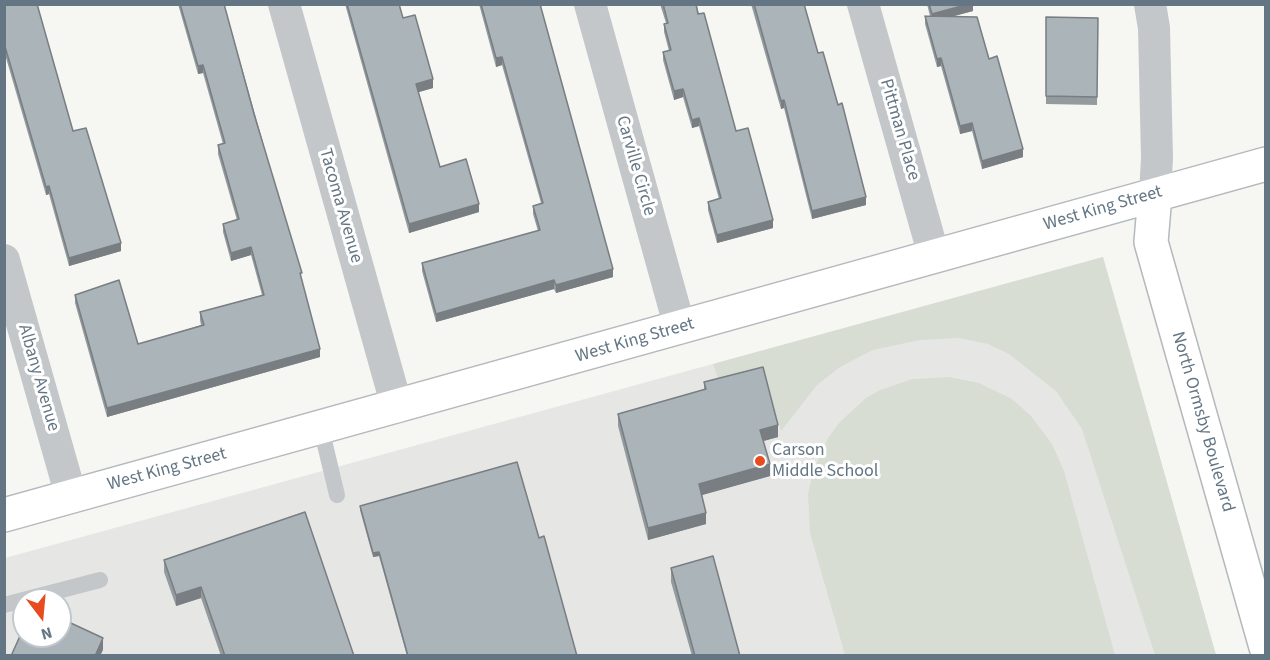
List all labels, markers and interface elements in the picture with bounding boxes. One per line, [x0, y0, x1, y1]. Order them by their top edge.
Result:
street label: Pittman Place [874, 77, 924, 183]
street label: Carville Circle [610, 113, 660, 219]
street label: Tacoma Avenue [313, 146, 367, 266]
street label: West King Street [1041, 182, 1165, 236]
street label: West King Street [573, 314, 697, 368]
street label: Albany Avenue [12, 322, 64, 434]
street label: North Ormsby Boulevard [1166, 329, 1238, 515]
place label: Carson Middle School [772, 440, 878, 482]
street label: West King Street [105, 444, 229, 496]
marker: Carson Middle School [753, 454, 767, 468]
north arrow [12, 588, 72, 648]
text: N [38, 621, 55, 645]

